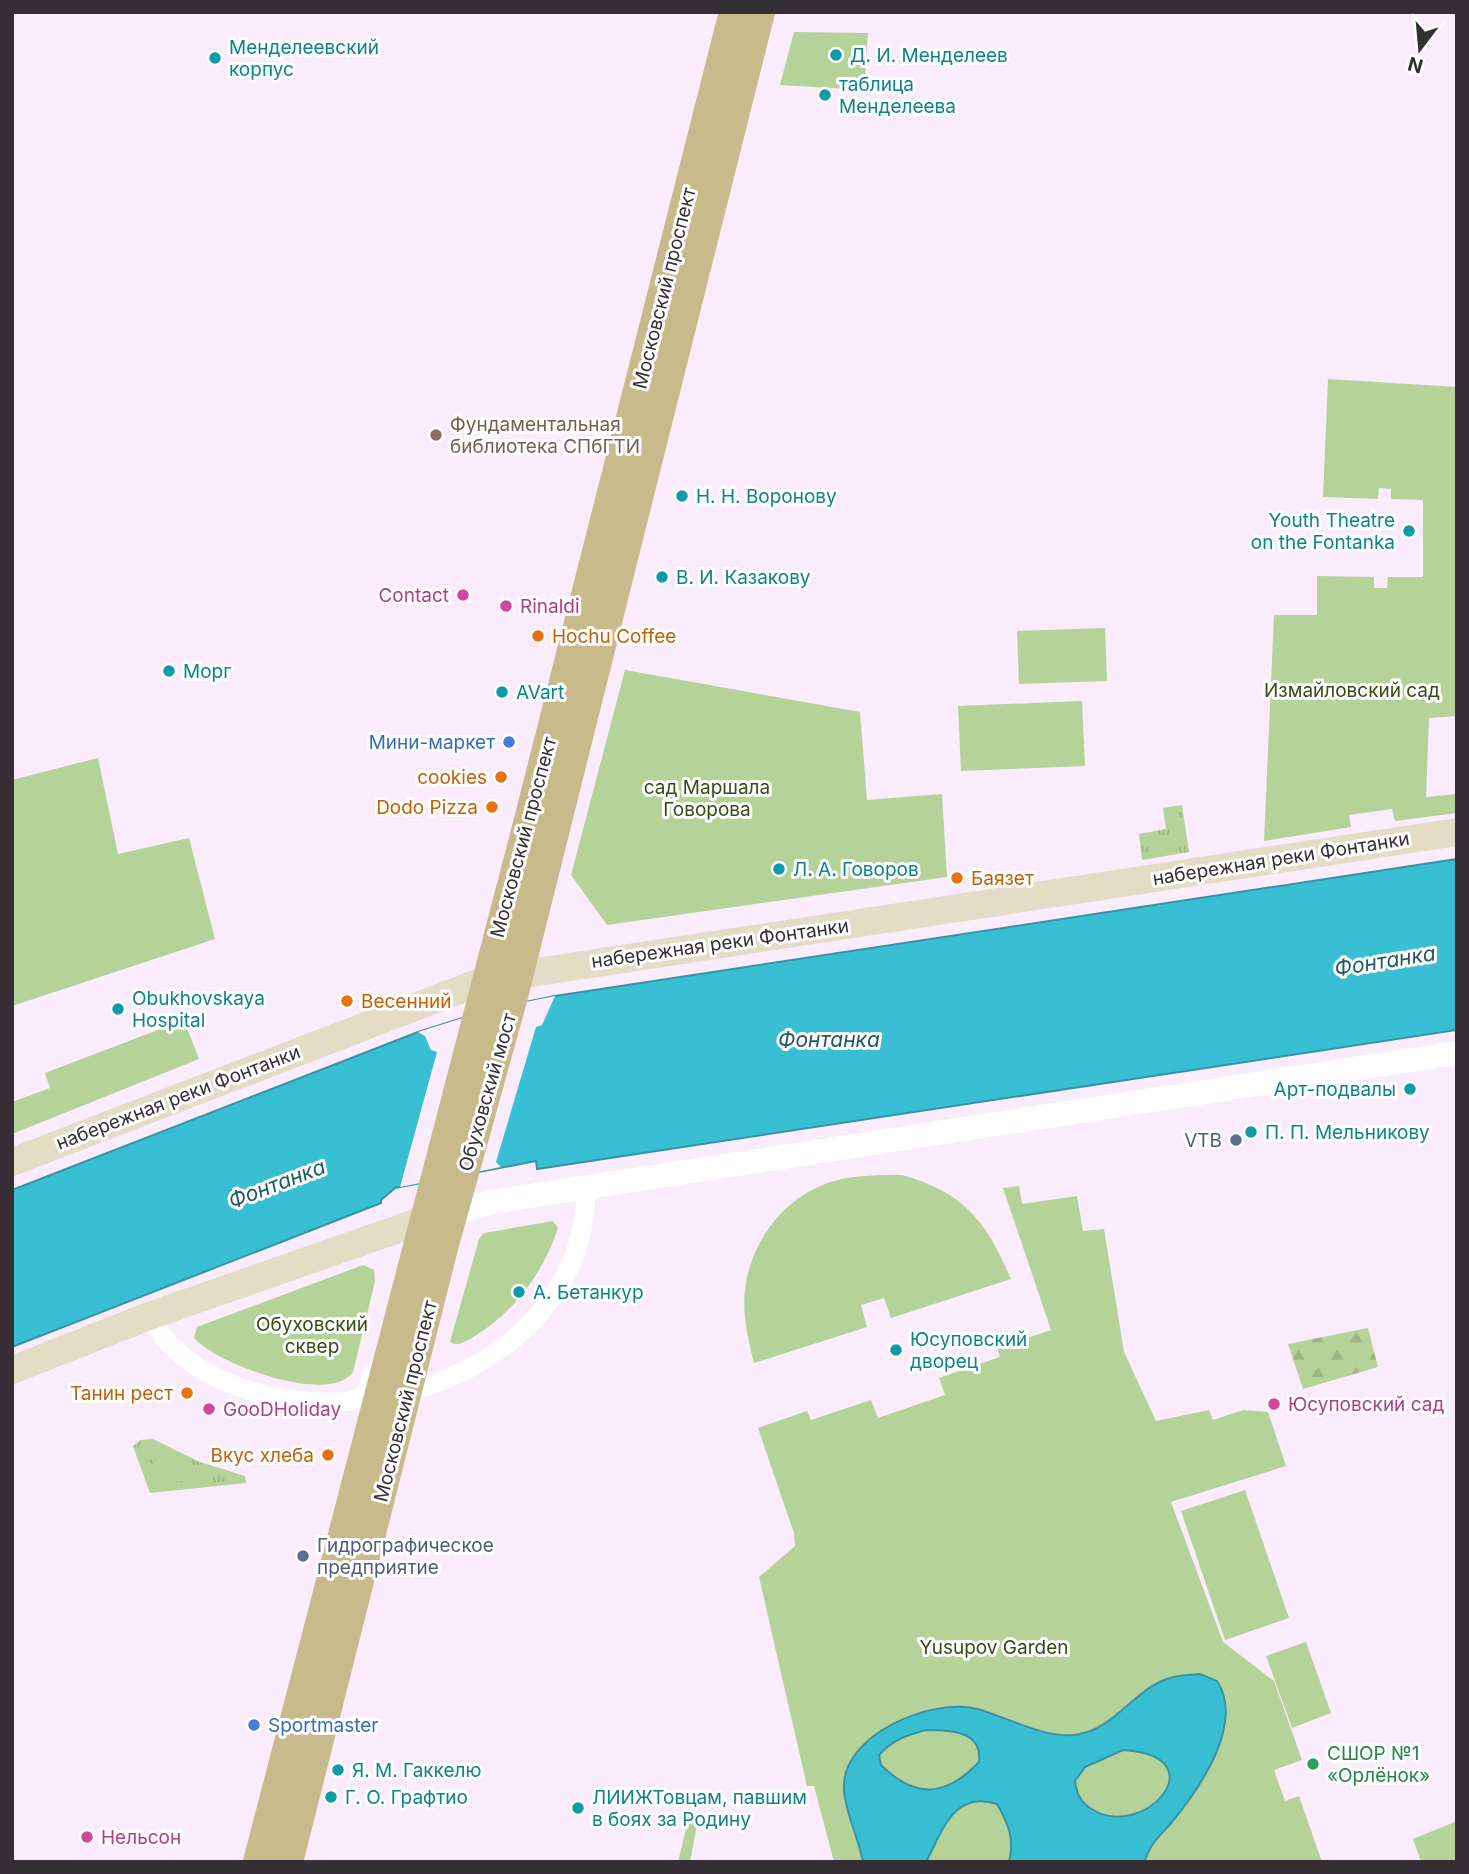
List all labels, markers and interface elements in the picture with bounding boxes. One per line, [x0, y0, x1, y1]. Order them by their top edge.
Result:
north arrow [1385, 14, 1455, 84]
place label: Менделеевский корпус [229, 36, 379, 81]
place label: Д. И. Менделеев [850, 44, 1008, 67]
marker: Д. И. Менделеев [828, 47, 844, 63]
marker: Менделеевский корпус [207, 50, 223, 66]
text: N [1405, 52, 1426, 78]
place label: таблица Менделеева [839, 73, 956, 118]
marker: таблица Менделеева [817, 87, 833, 103]
street label: Московский проспект [628, 185, 701, 391]
place label: Фундаментальная библиотека СПбГТИ [450, 413, 640, 458]
marker: Фундаментальная библиотека СПбГТИ [428, 427, 444, 443]
place label: Н. Н. Воронову [696, 485, 837, 508]
marker: Н. Н. Воронову [674, 488, 690, 504]
place label: Youth Theatre on the Fontanka [1251, 509, 1395, 554]
marker: Youth Theatre on the Fontanka [1401, 523, 1417, 539]
place label: В. И. Казакову [676, 566, 811, 589]
marker: В. И. Казакову [654, 569, 670, 585]
place label: Contact [378, 584, 449, 607]
marker: Contact [455, 587, 471, 603]
place label: Rinaldi [520, 595, 580, 618]
marker: Rinaldi [498, 598, 514, 614]
place label: Hochu Coffee [552, 625, 676, 648]
marker: Hochu Coffee [530, 628, 546, 644]
place label: Морг [183, 660, 231, 683]
marker: Морг [161, 663, 177, 679]
park label: Измайловский сад [1264, 679, 1440, 702]
place label: AVart [516, 681, 564, 704]
marker: AVart [494, 684, 510, 700]
place label: Мини-маркет [369, 731, 495, 754]
street label: Московский проспект [486, 734, 561, 940]
marker: Мини-маркет [501, 734, 517, 750]
place label: cookies [417, 766, 487, 789]
marker: cookies [493, 769, 509, 785]
park label: сад Маршала Говорова [644, 776, 770, 821]
place label: Dodo Pizza [376, 796, 478, 819]
marker: Dodo Pizza [484, 799, 500, 815]
street label: набережная реки Фонтанки [1151, 827, 1411, 890]
place label: Л. А. Говоров [793, 858, 919, 881]
marker: Л. А. Говоров [771, 861, 787, 877]
place label: Баязет [971, 867, 1034, 890]
marker: Баязет [949, 870, 965, 886]
street label: набережная реки Фонтанки [590, 914, 850, 973]
water label: Фонтанка [1333, 940, 1437, 981]
place label: Obukhovskaya Hospital [132, 987, 265, 1032]
place label: Весенний [361, 990, 451, 1013]
marker: Весенний [339, 993, 355, 1009]
marker: Obukhovskaya Hospital [110, 1001, 126, 1017]
street label: Обуховский мост [454, 1010, 521, 1174]
water label: Фонтанка [778, 1027, 880, 1052]
street label: набережная реки Фонтанки [53, 1040, 304, 1155]
place label: Арт-подвалы [1274, 1078, 1396, 1101]
marker: Арт-подвалы [1402, 1081, 1418, 1097]
place label: П. П. Мельникову [1265, 1121, 1430, 1144]
marker: П. П. Мельникову [1243, 1124, 1259, 1140]
place label: VTB [1184, 1129, 1222, 1152]
marker: VTB [1228, 1132, 1244, 1148]
water label: Фонтанка [225, 1154, 329, 1213]
place label: А. Бетанкур [533, 1281, 644, 1304]
marker: А. Бетанкур [511, 1284, 527, 1300]
street label: Московский проспект [369, 1298, 442, 1504]
park label: Обуховский сквер [256, 1313, 368, 1358]
place label: Юсуповский дворец [910, 1328, 1027, 1373]
marker: Юсуповский дворец [888, 1342, 904, 1358]
place label: Танин рест [70, 1382, 173, 1405]
marker: Танин рест [179, 1385, 195, 1401]
place label: Юсуповский сад [1288, 1393, 1444, 1416]
marker: Юсуповский сад [1266, 1396, 1282, 1412]
place label: GooDHoliday [223, 1398, 341, 1421]
marker: GooDHoliday [201, 1401, 217, 1417]
place label: Вкус хлеба [210, 1444, 314, 1467]
marker: Вкус хлеба [320, 1447, 336, 1463]
place label: Гидрографическое предприятие [317, 1534, 494, 1579]
marker: Гидрографическое предприятие [295, 1548, 311, 1564]
park label: Yusupov Garden [920, 1636, 1068, 1659]
place label: Sportmaster [268, 1714, 378, 1737]
marker: Sportmaster [246, 1717, 262, 1733]
place label: СШОР №1 «Орлёнок» [1327, 1742, 1430, 1787]
marker: СШОР №1 «Орлёнок» [1305, 1756, 1321, 1772]
place label: Я. М. Гаккелю [352, 1759, 481, 1782]
marker: Я. М. Гаккелю [330, 1762, 346, 1778]
place label: Г. О. Графтио [345, 1786, 468, 1809]
place label: ЛИИЖТовцам, павшим в боях за Родину [592, 1786, 807, 1831]
marker: Г. О. Графтио [323, 1789, 339, 1805]
marker: ЛИИЖТовцам, павшим в боях за Родину [570, 1800, 586, 1816]
place label: Нельсон [101, 1826, 181, 1849]
marker: Нельсон [79, 1829, 95, 1845]

